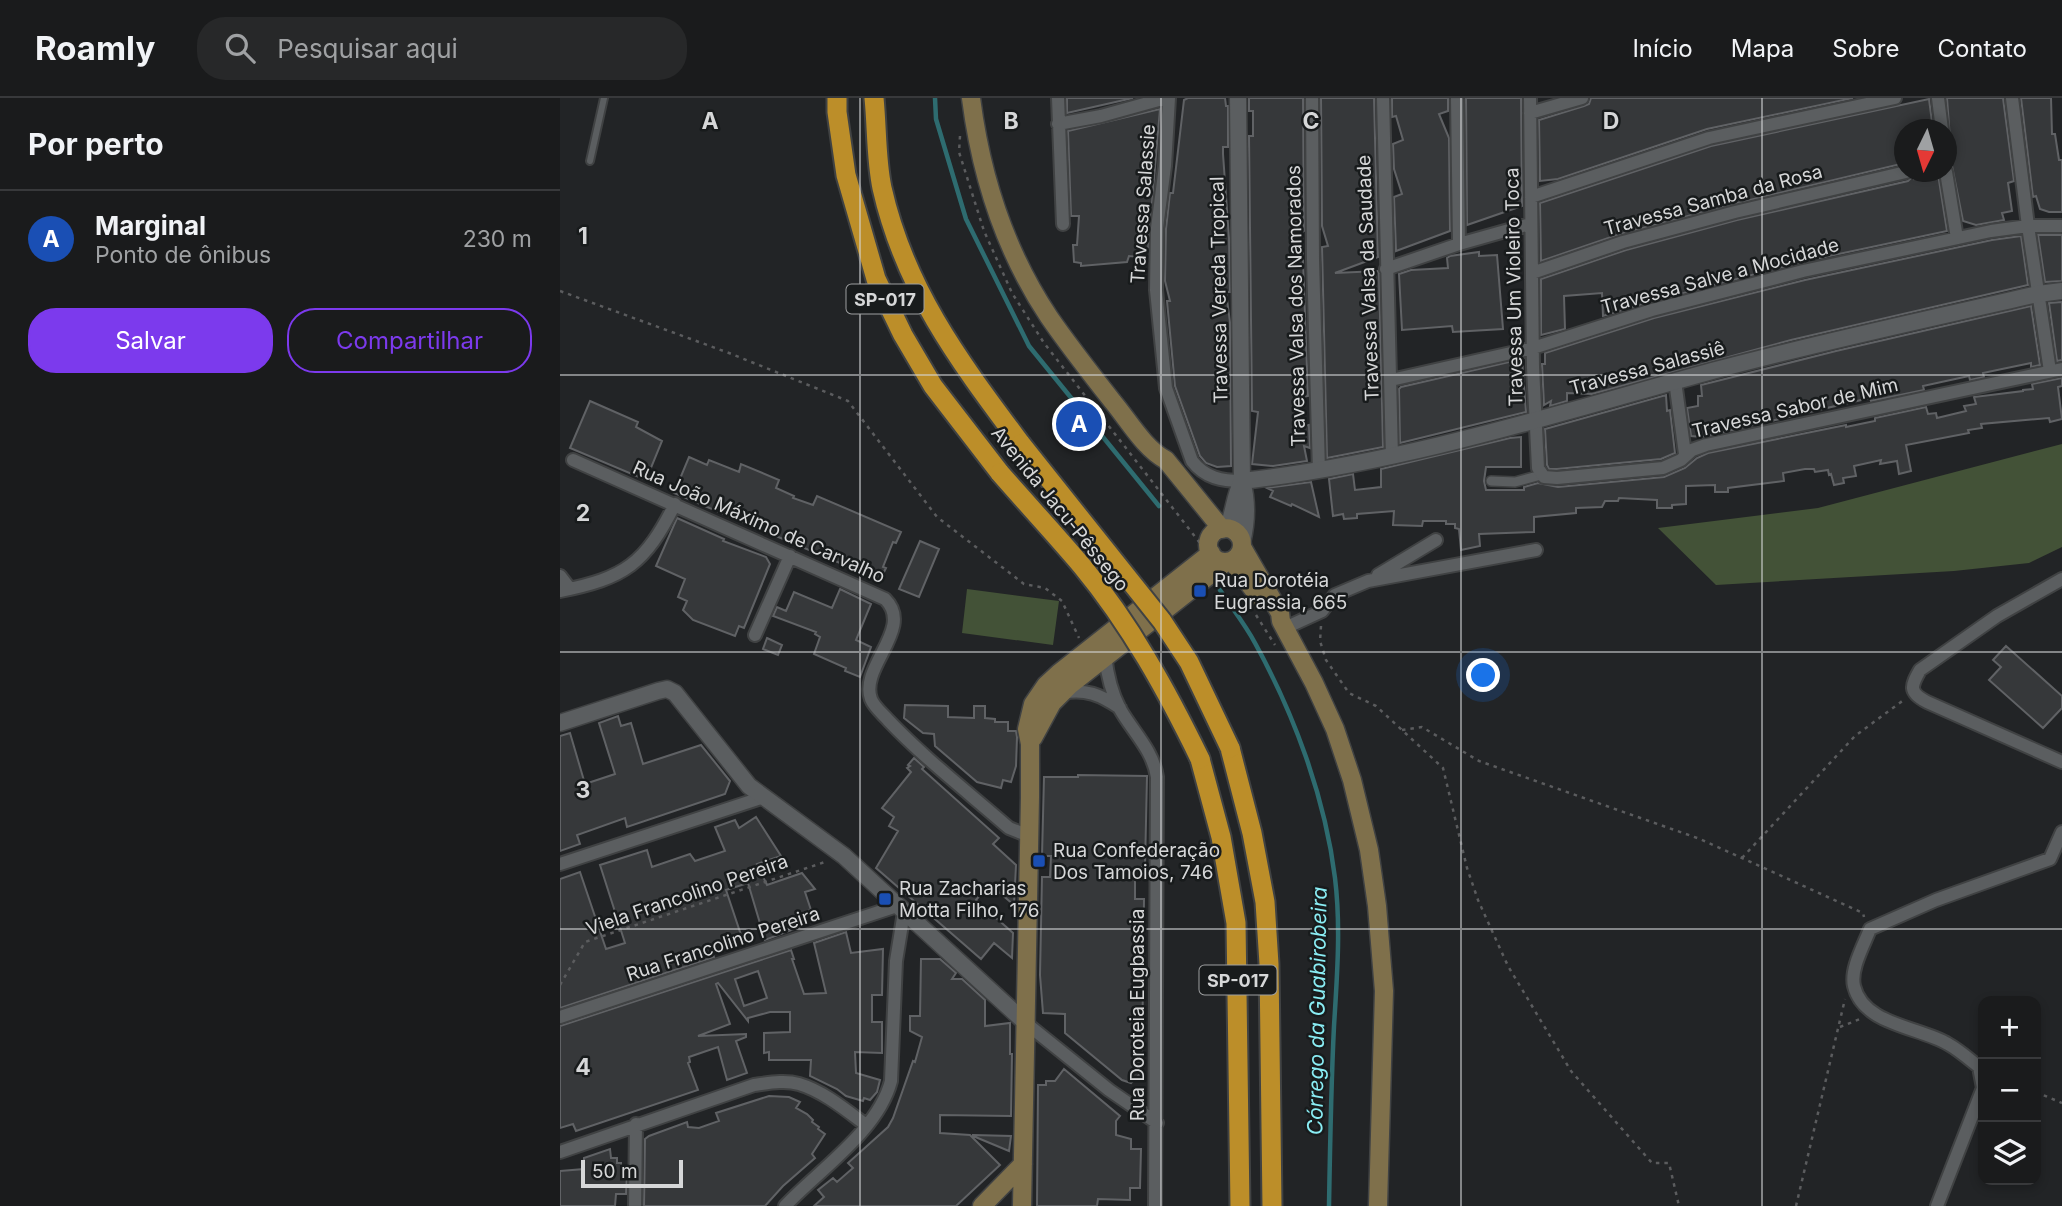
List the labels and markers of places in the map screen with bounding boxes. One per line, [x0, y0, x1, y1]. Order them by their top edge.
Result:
pin: A [1056, 398, 1102, 450]
place label: Rua Dorotéia Eugrassia, 665 [1214, 569, 1347, 614]
marker: Rua Dorotéia Eugrassia, 665 [1192, 583, 1208, 599]
place label: Rua Confederação Dos Tamoios, 746 [1053, 839, 1220, 884]
marker: Rua Confederação Dos Tamoios, 746 [1031, 853, 1047, 869]
place label: Rua Zacharias Motta Filho, 176 [899, 877, 1039, 922]
marker: Rua Zacharias Motta Filho, 176 [877, 891, 893, 907]

